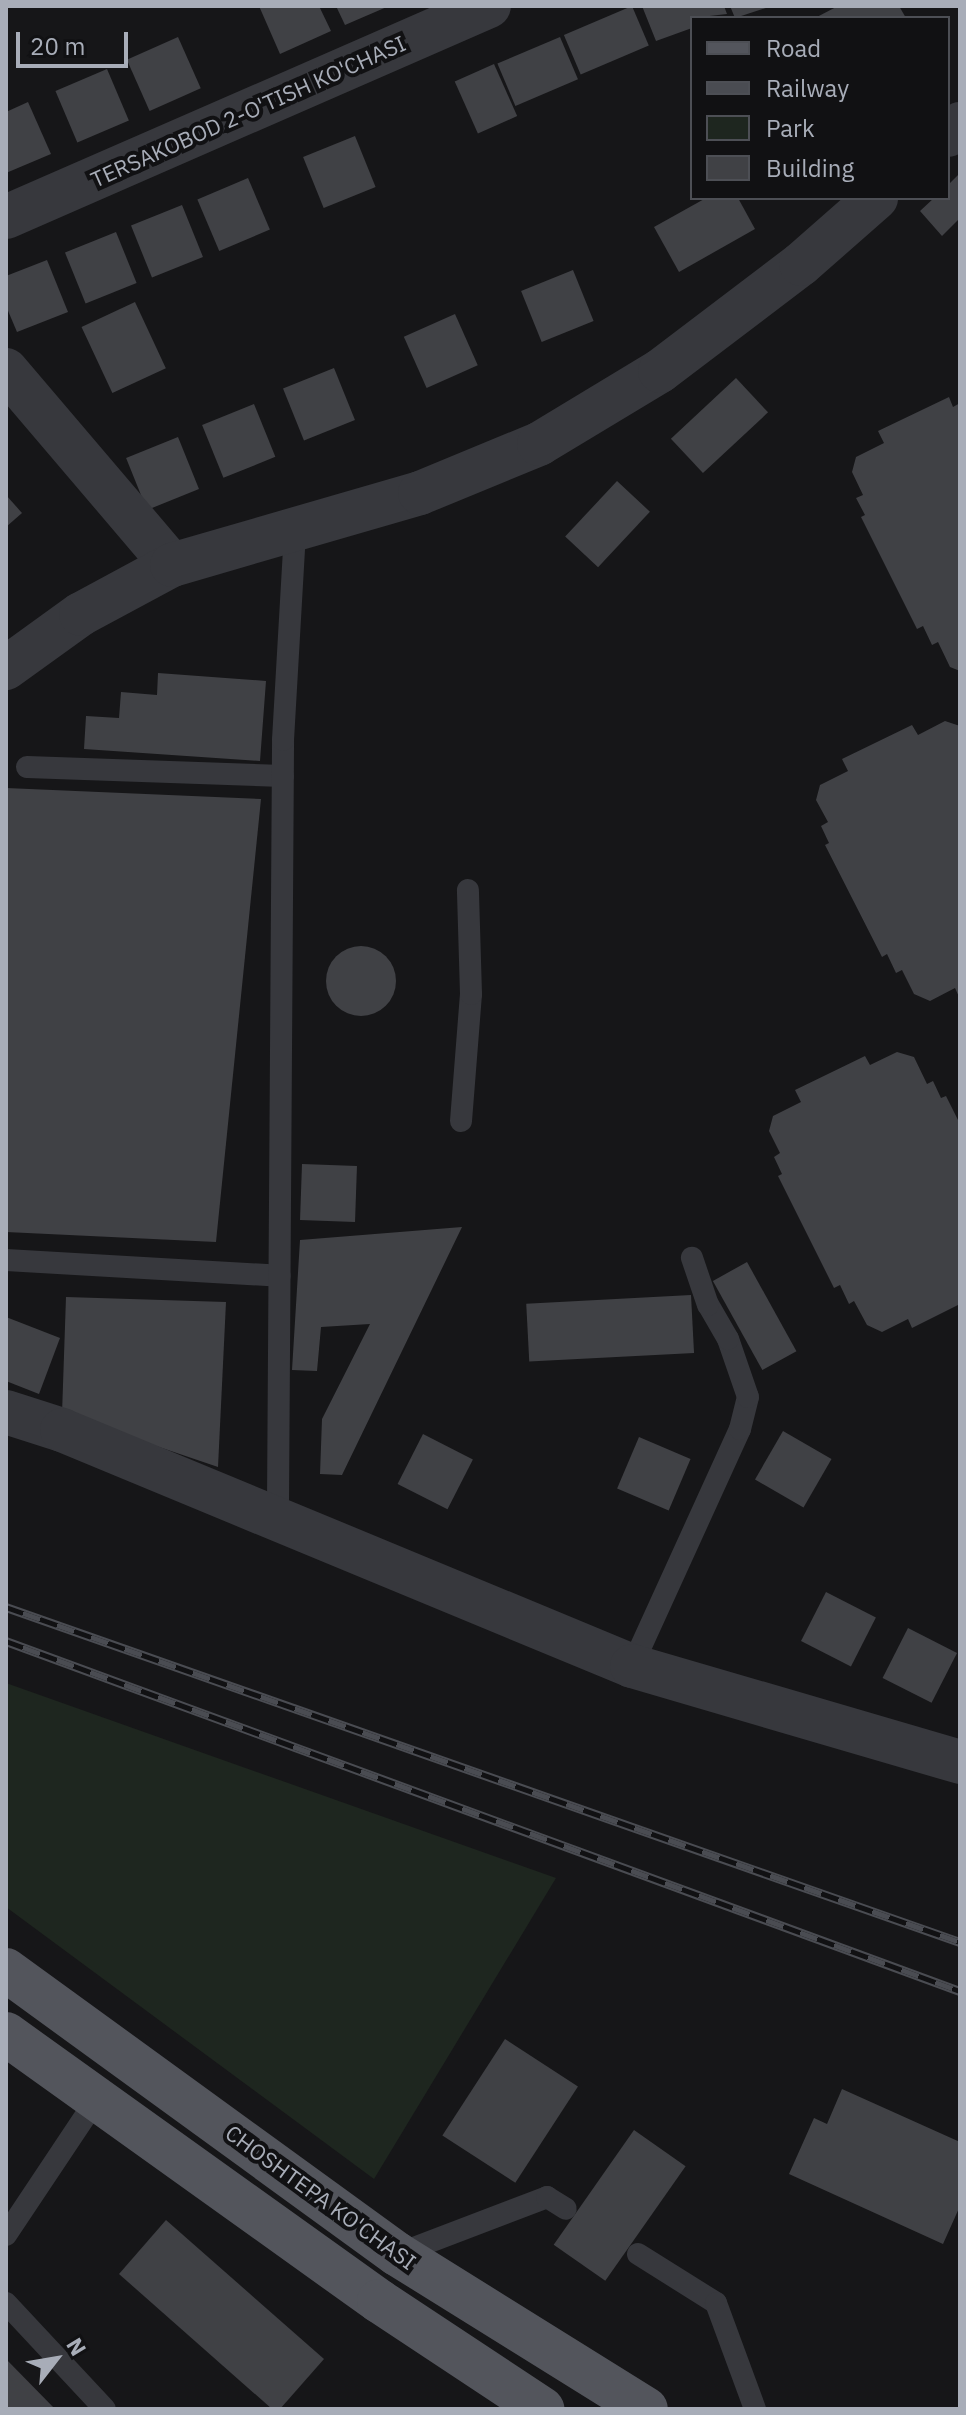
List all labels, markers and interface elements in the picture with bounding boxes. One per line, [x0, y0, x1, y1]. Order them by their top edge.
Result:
scale bar [20, 16, 132, 66]
legend [690, 16, 950, 200]
street label: TERSAKOBOD 2-O'TISH KO'CHASI [86, 29, 410, 193]
text: 20 m [30, 30, 85, 62]
text: Road [766, 32, 821, 64]
text: Railway [766, 72, 849, 104]
text: Park [766, 112, 815, 144]
text: Building [766, 152, 854, 184]
street label: CHOSHTEPA KO'CHASI [221, 2119, 421, 2275]
north arrow [16, 2319, 96, 2399]
text: N [60, 2332, 94, 2361]

